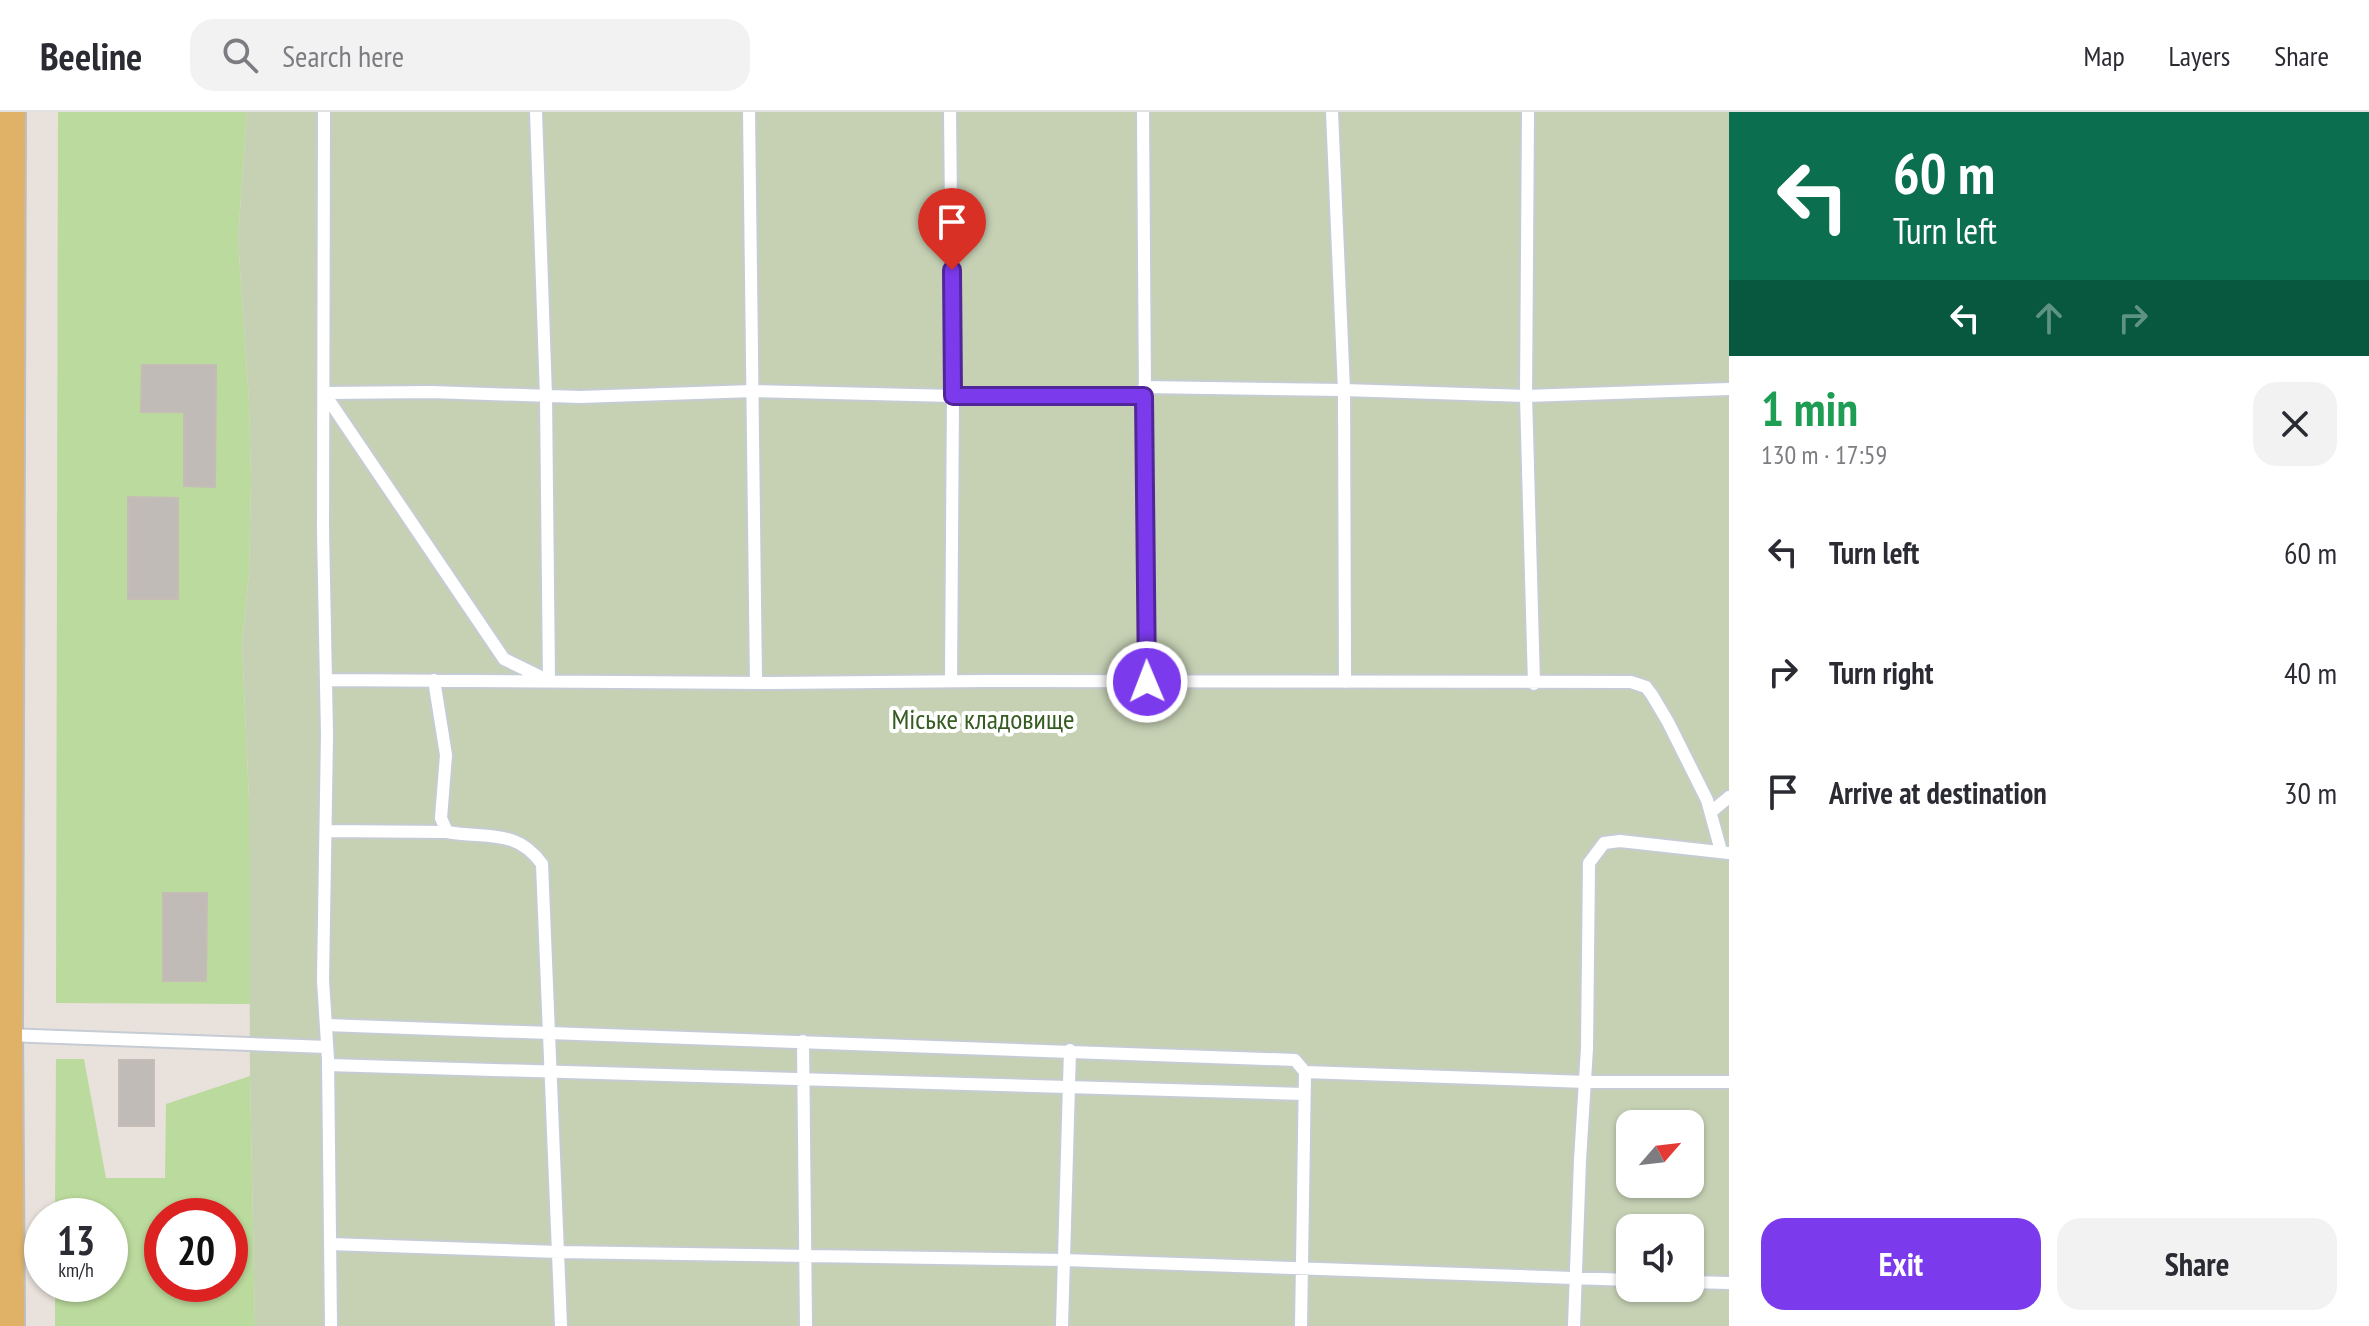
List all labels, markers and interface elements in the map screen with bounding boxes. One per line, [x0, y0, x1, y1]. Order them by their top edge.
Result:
search box [190, 19, 750, 91]
text: Beeline [40, 31, 142, 80]
icon: search [218, 33, 262, 77]
text: Search here [282, 36, 404, 75]
text: Map [2083, 37, 2125, 74]
text: Layers [2169, 37, 2230, 74]
text: Share [2274, 37, 2329, 74]
text: 60 m [1893, 137, 1995, 209]
icon: left [1761, 144, 1865, 248]
pin [918, 188, 986, 270]
icon: arrive [930, 200, 974, 244]
text: Turn left [1893, 207, 1997, 254]
icon: left [1943, 296, 1987, 340]
icon: ahead [2027, 296, 2071, 340]
icon: right [2111, 296, 2155, 340]
text: 1 min [1761, 377, 1858, 439]
button: close [2253, 382, 2337, 466]
text: 130 m · 17:59 [1761, 438, 1887, 471]
icon: left [1761, 530, 1805, 574]
text: Turn left [1829, 533, 1919, 572]
text: 60 m [2284, 533, 2337, 572]
position arrow [1105, 640, 1189, 724]
icon: right [1761, 650, 1805, 694]
text: Turn right [1829, 653, 1933, 692]
text: 40 m [2284, 653, 2337, 692]
park label: Міське кладовище [891, 700, 1075, 737]
icon: arrive [1761, 770, 1805, 814]
text: Arrive at destination [1829, 773, 2047, 812]
text: 30 m [2284, 773, 2337, 812]
north arrow [1616, 1110, 1704, 1198]
map controls [1616, 1110, 1704, 1302]
speed limit sign: 20 [144, 1198, 248, 1302]
text: 13 [57, 1214, 95, 1266]
button: sound [1616, 1214, 1704, 1302]
button: Exit [1761, 1218, 2041, 1310]
button: Share [2057, 1218, 2337, 1310]
text: km/h [58, 1257, 94, 1283]

